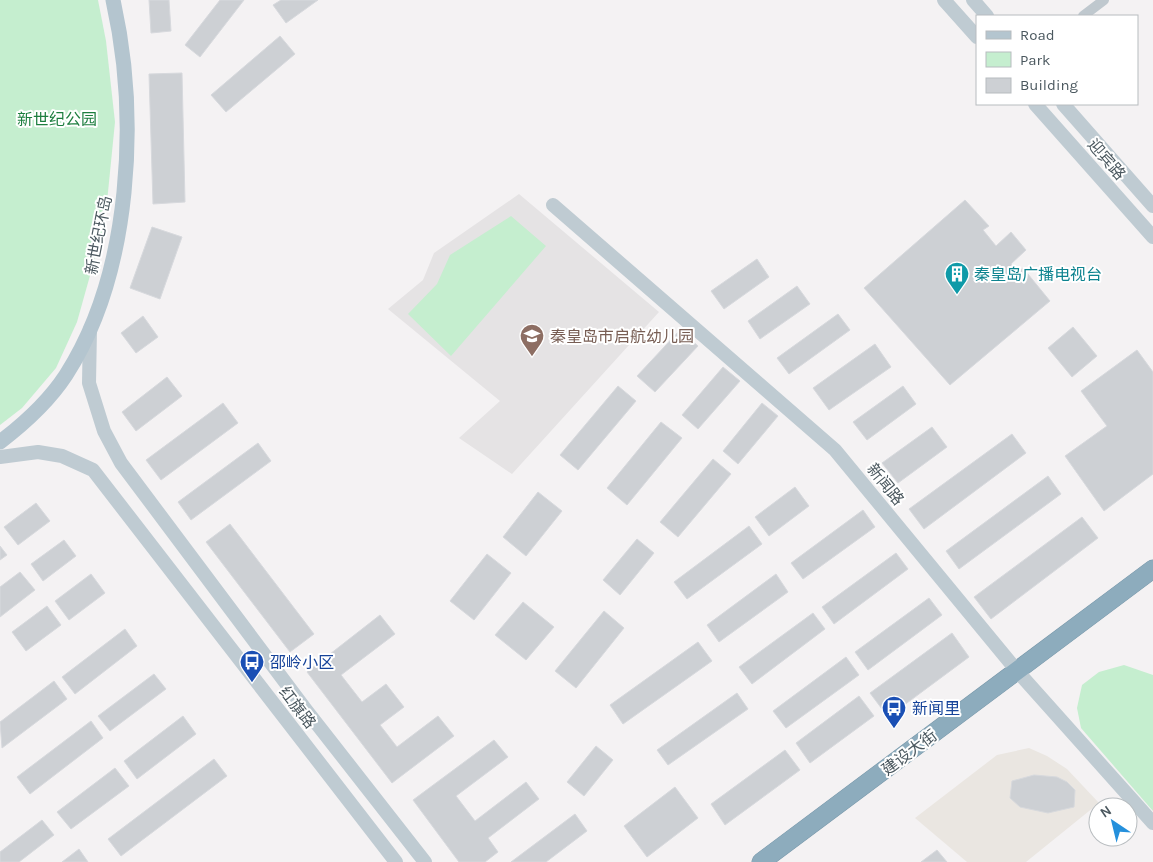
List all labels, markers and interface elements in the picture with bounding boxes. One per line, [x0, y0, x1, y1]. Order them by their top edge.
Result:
legend [976, 15, 1138, 105]
text: Road [1020, 26, 1055, 44]
text: Park [1020, 51, 1050, 69]
text: Building [1020, 76, 1078, 94]
park label: 新世纪公园 [17, 110, 97, 129]
street label: 迎宾路 [1084, 135, 1130, 184]
street label: 新世纪环岛 [82, 194, 115, 276]
building icon: 秦皇岛广播电视台 [944, 261, 970, 295]
place label: 秦皇岛广播电视台 [974, 265, 1102, 284]
school or university icon: 秦皇岛市启航幼儿园 [519, 323, 545, 357]
place label: 秦皇岛市启航幼儿园 [550, 327, 694, 346]
street label: 新闻路 [863, 460, 908, 509]
bus stop icon: 邵岭小区 [239, 649, 265, 683]
place label: 邵岭小区 [270, 653, 334, 672]
street label: 红旗路 [275, 683, 320, 732]
bus stop icon: 新闻里 [881, 695, 907, 729]
place label: 新闻里 [912, 699, 960, 718]
street label: 建设大街 [878, 726, 941, 779]
north arrow [1088, 797, 1138, 847]
text: N [1097, 802, 1115, 822]

